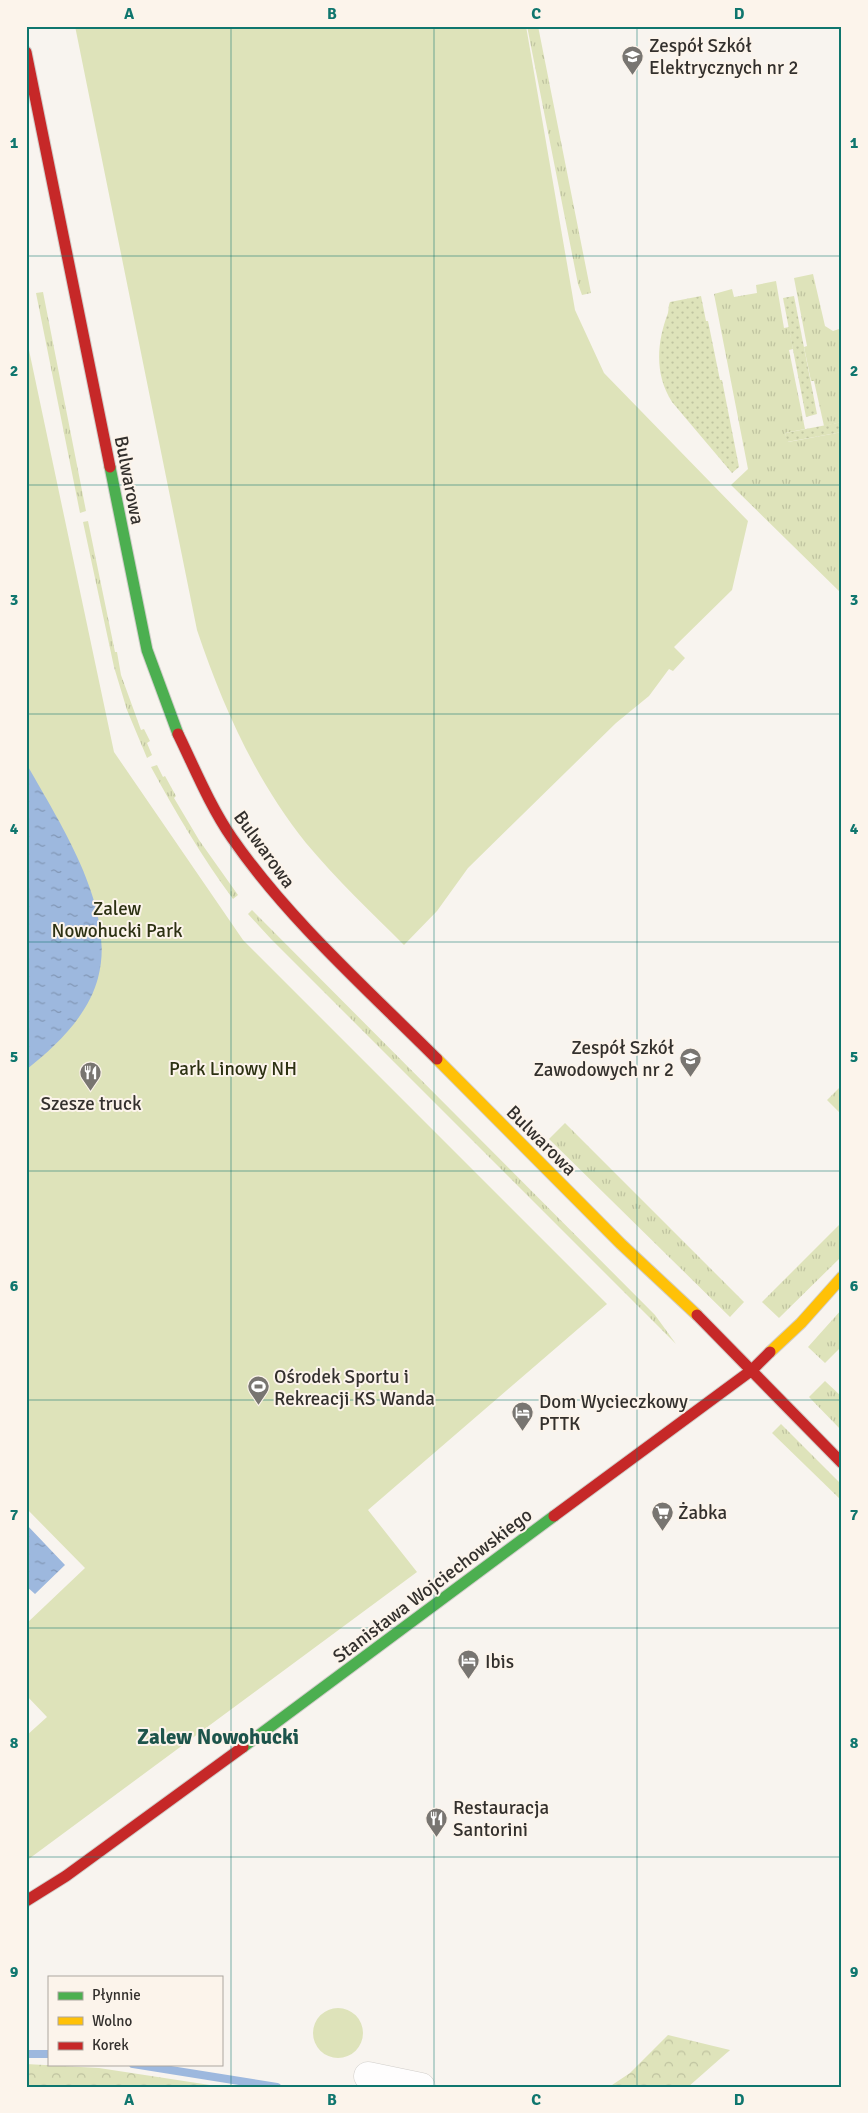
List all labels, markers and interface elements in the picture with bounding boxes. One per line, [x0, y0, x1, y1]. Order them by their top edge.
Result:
text: A [124, 4, 135, 24]
text: B [327, 4, 337, 24]
text: C [531, 4, 541, 24]
text: D [734, 4, 745, 24]
place label: Zespół Szkół Elektrycznych nr 2 [649, 34, 798, 80]
school or university icon: Zespół Szkół Elektrycznych nr 2 [621, 44, 645, 75]
text: 1 [10, 133, 19, 153]
text: 1 [850, 133, 859, 153]
text: 2 [10, 361, 18, 381]
text: 2 [850, 361, 858, 381]
street label: Bulwarowa [109, 434, 149, 527]
text: 3 [10, 590, 18, 610]
text: 3 [850, 590, 858, 610]
street label: Bulwarowa [228, 806, 300, 893]
text: 4 [10, 819, 19, 839]
text: 4 [850, 819, 859, 839]
park label: Zalew Nowohucki Park [52, 897, 183, 943]
place label: Zespół Szkół Zawodowych nr 2 [533, 1036, 674, 1082]
school or university icon: Zespół Szkół Zawodowych nr 2 [678, 1046, 702, 1077]
text: 5 [10, 1047, 18, 1067]
text: 5 [850, 1047, 858, 1067]
park label: Park Linowy NH [169, 1057, 297, 1081]
restaurant icon: Szesze truck [79, 1060, 103, 1091]
place label: Szesze truck [41, 1092, 142, 1116]
street label: Bulwarowa [501, 1100, 582, 1181]
text: 6 [10, 1276, 19, 1296]
text: 6 [850, 1276, 859, 1296]
place label: Ośrodek Sportu i Rekreacji KS Wanda [274, 1365, 435, 1411]
sports icon: Ośrodek Sportu i Rekreacji KS Wanda [246, 1375, 270, 1406]
place label: Dom Wycieczkowy PTTK [539, 1390, 688, 1436]
hotel icon: Dom Wycieczkowy PTTK [511, 1400, 535, 1431]
supermarket icon: Żabka [650, 1500, 674, 1531]
place label: Żabka [678, 1501, 727, 1525]
street label: Stanisława Wojciechowskiego [328, 1503, 537, 1669]
text: 7 [10, 1505, 19, 1525]
text: 7 [850, 1505, 859, 1525]
hotel icon: Ibis [457, 1649, 481, 1680]
place label: Ibis [485, 1650, 514, 1674]
district label: Zalew Nowohucki [137, 1724, 299, 1750]
text: 8 [10, 1733, 19, 1753]
text: 8 [850, 1733, 859, 1753]
place label: Restauracja Santorini [453, 1796, 549, 1842]
restaurant icon: Restauracja Santorini [425, 1806, 449, 1837]
text: 9 [10, 1962, 19, 1982]
text: 9 [850, 1962, 859, 1982]
legend [48, 1976, 222, 2066]
text: Płynnie [92, 1986, 141, 2004]
text: Wolno [92, 2012, 133, 2030]
text: Korek [92, 2036, 129, 2054]
text: A [124, 2090, 135, 2110]
text: B [327, 2090, 337, 2110]
text: C [531, 2090, 541, 2110]
text: D [734, 2090, 745, 2110]

